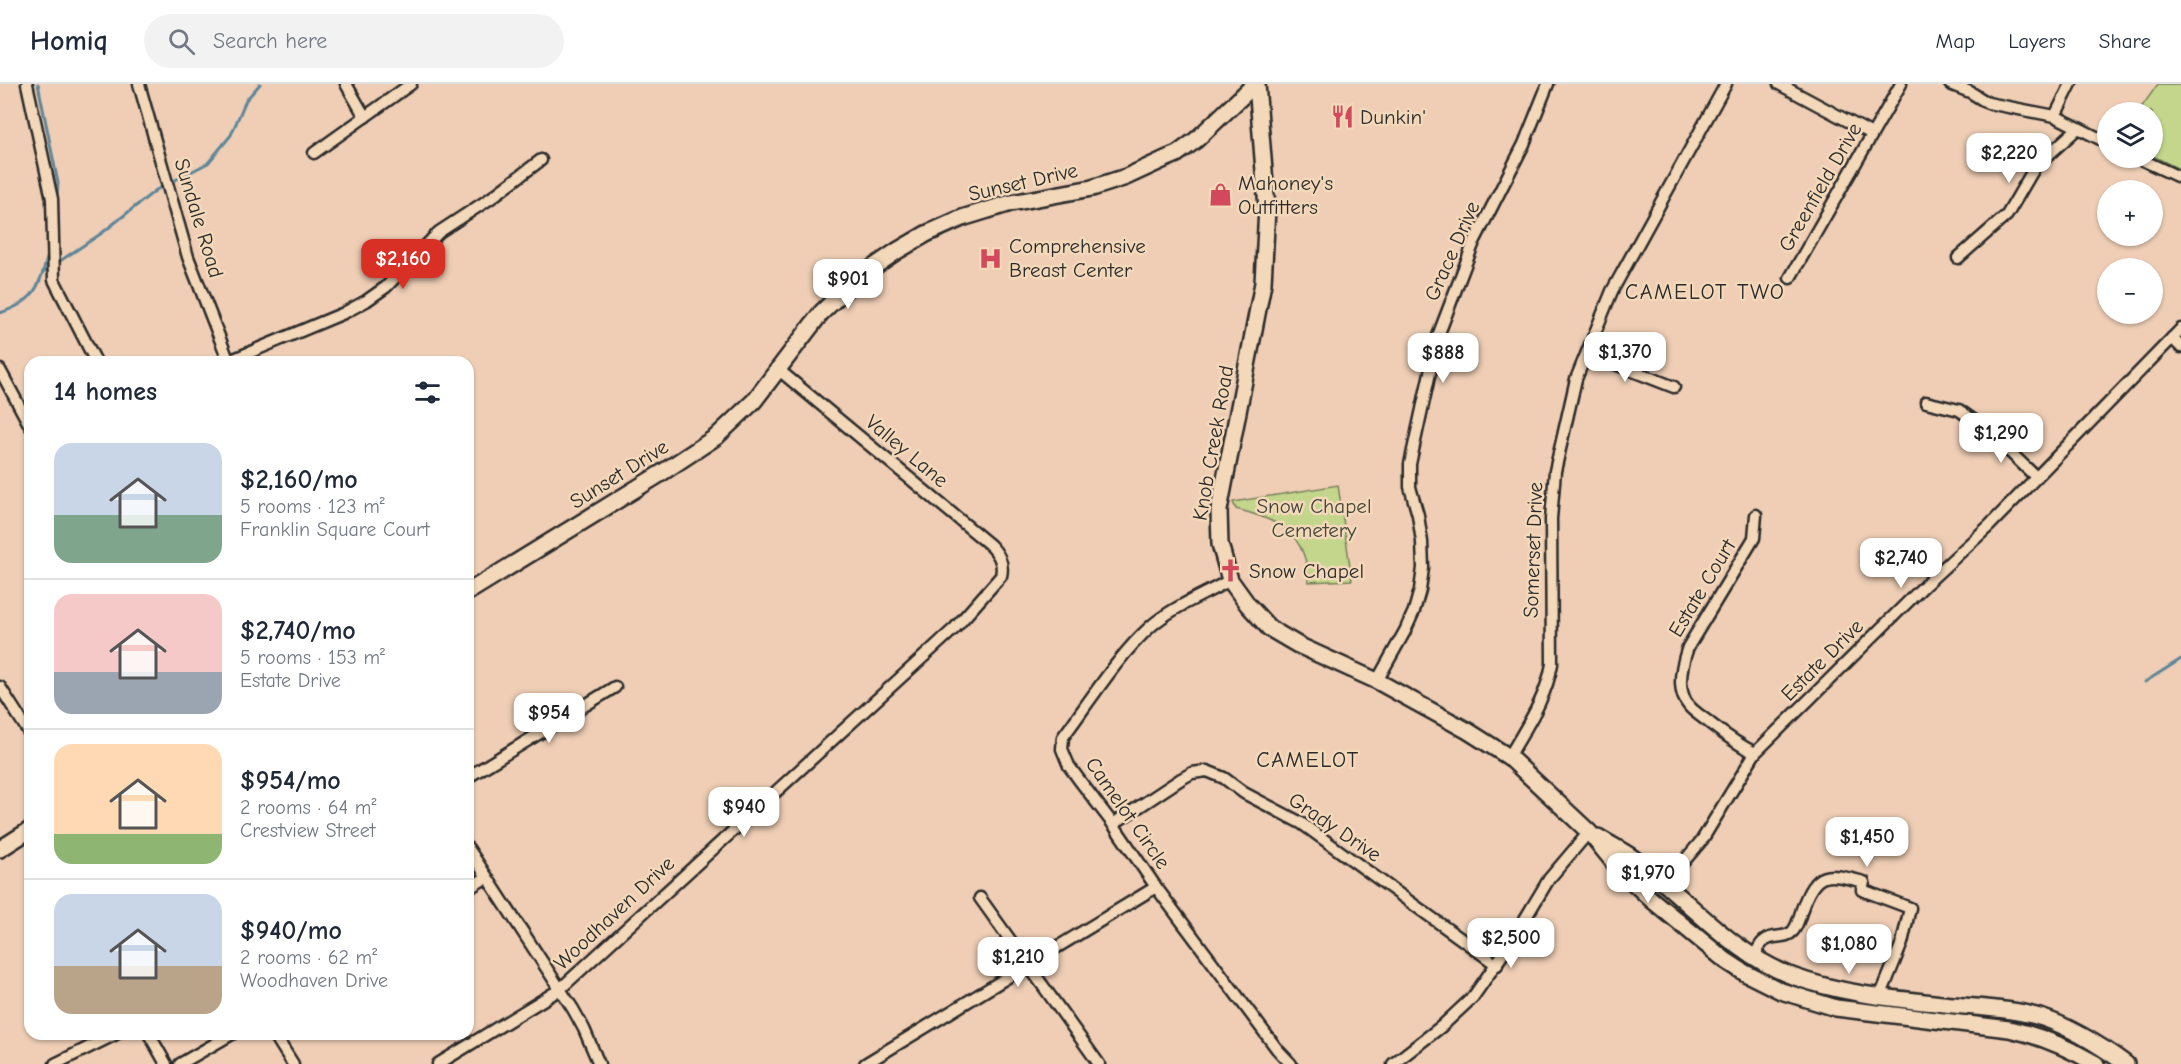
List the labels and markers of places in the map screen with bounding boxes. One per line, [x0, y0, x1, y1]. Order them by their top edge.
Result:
restaurant icon: Dunkin' [1329, 104, 1355, 130]
place label: Dunkin' [1360, 105, 1426, 129]
pin: $2,220 [1960, 133, 2058, 184]
place label: Mahoney's Outfitters [1238, 171, 1333, 219]
shop icon: Mahoney's Outfitters [1207, 182, 1233, 208]
place label: Comprehensive Breast Center [1009, 234, 1146, 282]
pin: $2,160 [354, 239, 452, 290]
hospital icon: Comprehensive Breast Center [978, 245, 1004, 271]
pin: $901 [812, 259, 884, 310]
pin: $1,370 [1576, 332, 1674, 383]
pin: $888 [1407, 333, 1479, 384]
pin: $1,290 [1952, 413, 2050, 464]
pin: $2,740 [1852, 538, 1950, 589]
church icon: Snow Chapel [1218, 558, 1244, 584]
place label: Snow Chapel [1249, 559, 1364, 583]
pin: $954 [513, 693, 585, 744]
pin: $940 [708, 787, 780, 838]
pin: $1,450 [1818, 817, 1916, 868]
pin: $1,970 [1599, 853, 1697, 904]
pin: $2,500 [1462, 918, 1560, 969]
pin: $1,080 [1800, 924, 1898, 975]
pin: $1,210 [969, 937, 1067, 988]

